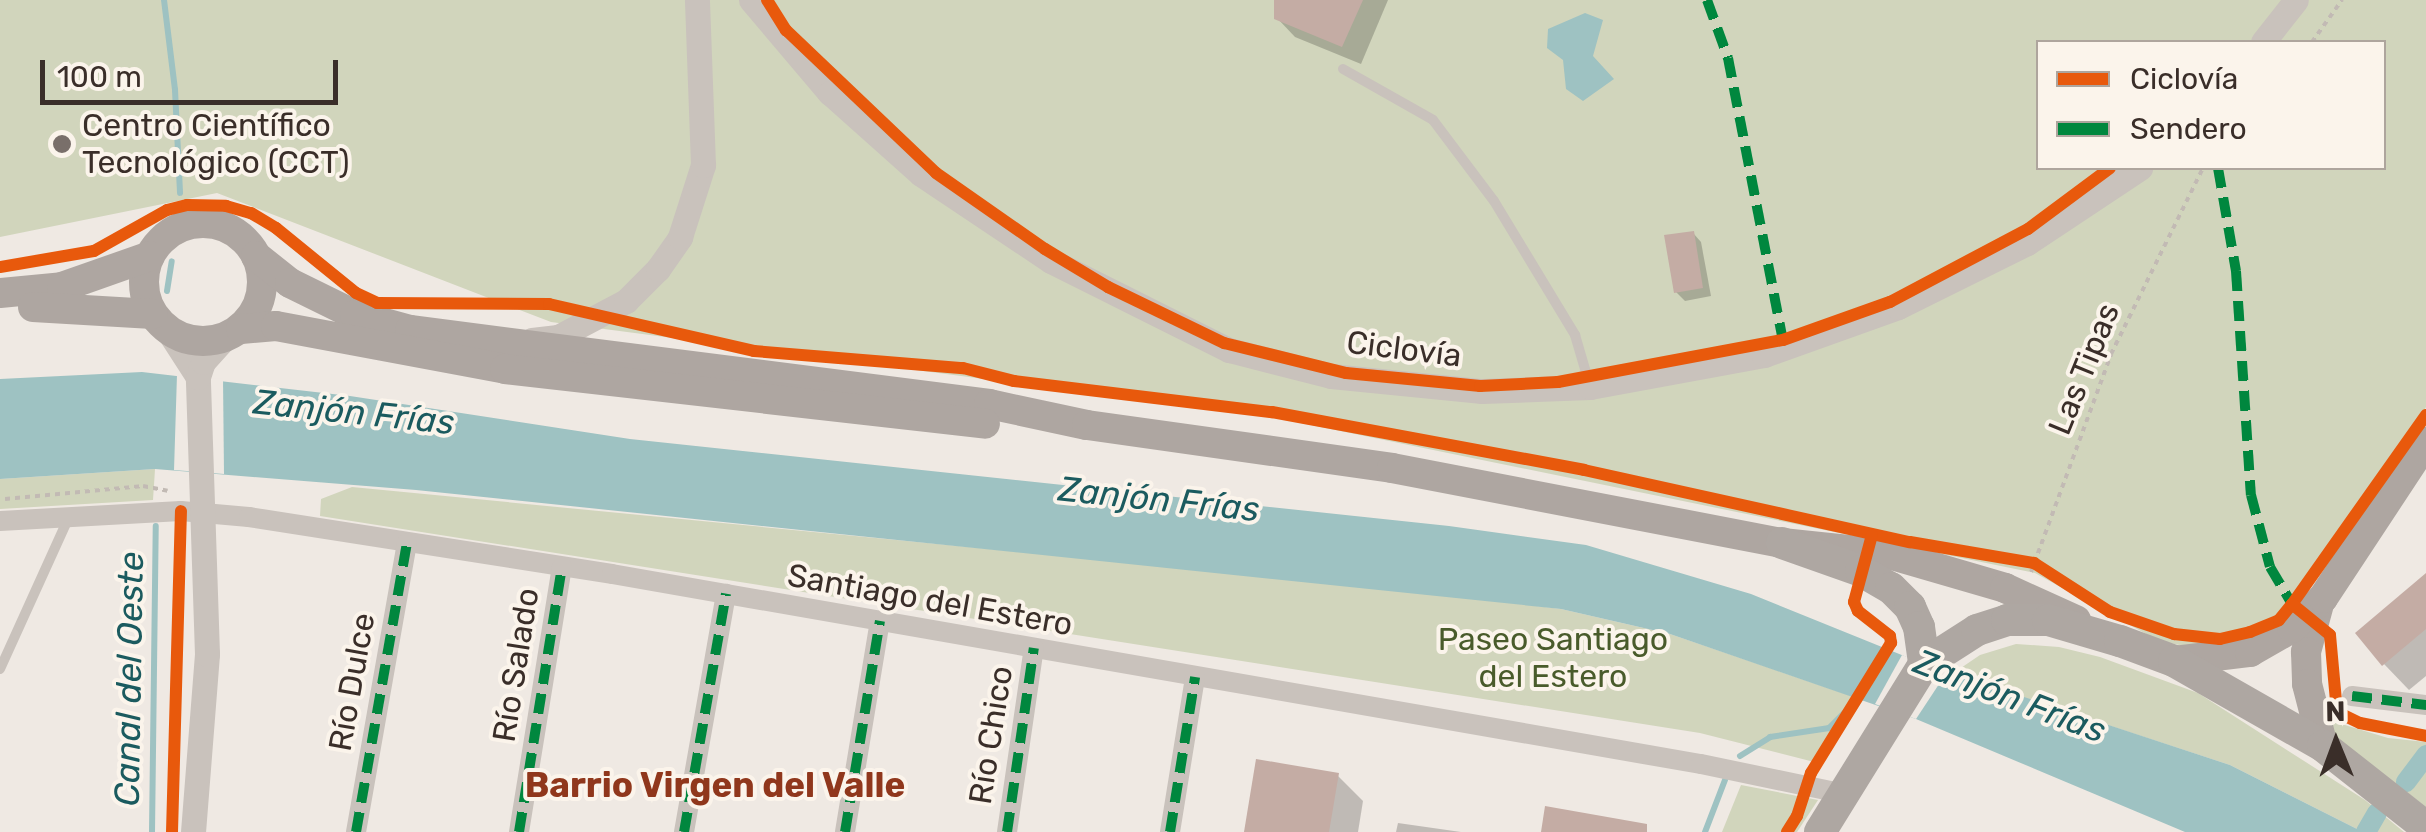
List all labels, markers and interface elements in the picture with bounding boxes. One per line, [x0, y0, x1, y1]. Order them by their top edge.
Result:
scale bar [45, 40, 342, 102]
legend [2036, 40, 2386, 170]
text: 100 m [57, 59, 142, 95]
text: Ciclovía [2130, 61, 2238, 97]
place label: Centro Científico Tecnológico (CCT) [82, 107, 350, 182]
text: Sendero [2130, 111, 2247, 147]
marker: Centro Científico Tecnológico (CCT) [51, 133, 73, 155]
street label: Las Tipas [2040, 297, 2128, 441]
street label: Ciclovía [1344, 323, 1464, 375]
water label: Zanjón Frías [251, 381, 457, 443]
water label: Zanjón Frías [1056, 468, 1262, 530]
water label: Canal del Oeste [106, 551, 152, 807]
street label: Santiago del Estero [784, 556, 1076, 644]
street label: Río Salado [485, 585, 547, 745]
street label: Río Dulce [321, 610, 383, 754]
park label: Paseo Santiago del Estero [1438, 621, 1668, 696]
water label: Zanjón Frías [1908, 640, 2112, 752]
street label: Río Chico [961, 663, 1021, 807]
north arrow [2286, 692, 2386, 792]
text: N [2325, 695, 2346, 728]
district label: Barrio Virgen del Valle [524, 764, 906, 806]

